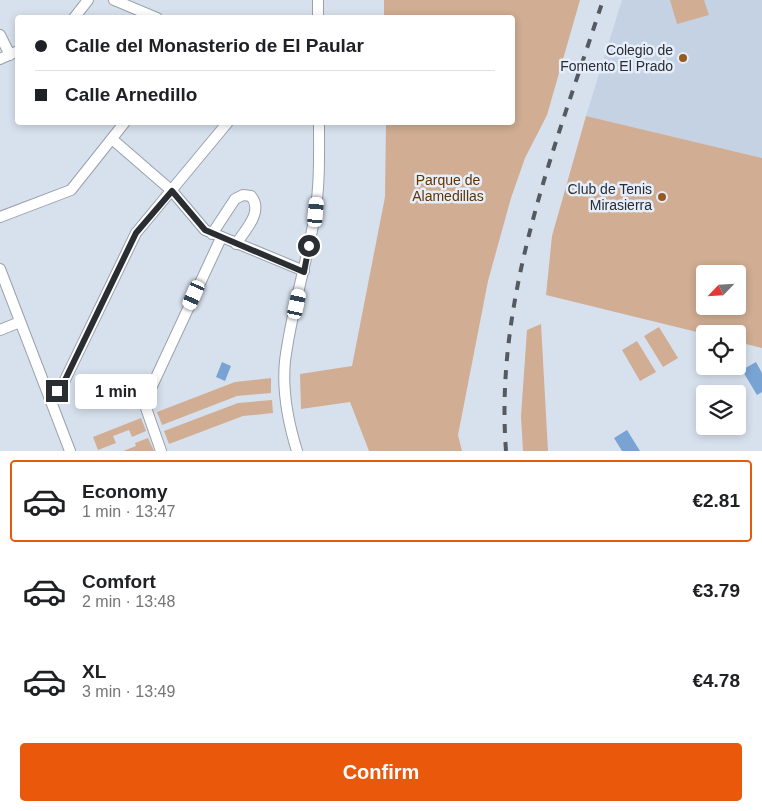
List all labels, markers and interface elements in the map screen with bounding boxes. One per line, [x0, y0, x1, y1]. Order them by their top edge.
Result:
text: Calle del Monasterio de El Paular [65, 35, 364, 56]
place label: Colegio de Fomento El Prado [560, 42, 673, 74]
marker: Colegio de Fomento El Prado [677, 52, 689, 64]
text: Calle Arnedillo [65, 84, 197, 105]
park label: Parque de Alamedillas [412, 172, 484, 204]
place label: Club de Tenis Mirasierra [567, 181, 652, 213]
marker: Club de Tenis Mirasierra [656, 191, 668, 203]
car [307, 196, 324, 228]
route start [298, 235, 320, 257]
north arrow [696, 265, 746, 315]
map controls [696, 265, 746, 435]
car [181, 278, 206, 312]
car [286, 288, 307, 320]
button: locate [696, 325, 746, 375]
callout: 1 min [74, 374, 157, 408]
route end [46, 380, 68, 402]
text: 1 min [95, 383, 137, 400]
button: layers [696, 385, 746, 435]
icon: car [22, 479, 67, 524]
text: Economy [82, 481, 168, 502]
text: €2.81 [692, 490, 740, 511]
text: 1 min · 13:47 [82, 503, 175, 520]
icon: car [22, 569, 67, 614]
text: Comfort [82, 571, 156, 592]
text: €3.79 [692, 580, 740, 601]
text: 2 min · 13:48 [82, 593, 175, 610]
icon: car [22, 659, 67, 704]
text: XL [82, 661, 106, 682]
text: €4.78 [692, 670, 740, 691]
text: 3 min · 13:49 [82, 683, 175, 700]
button: Confirm [20, 743, 742, 801]

